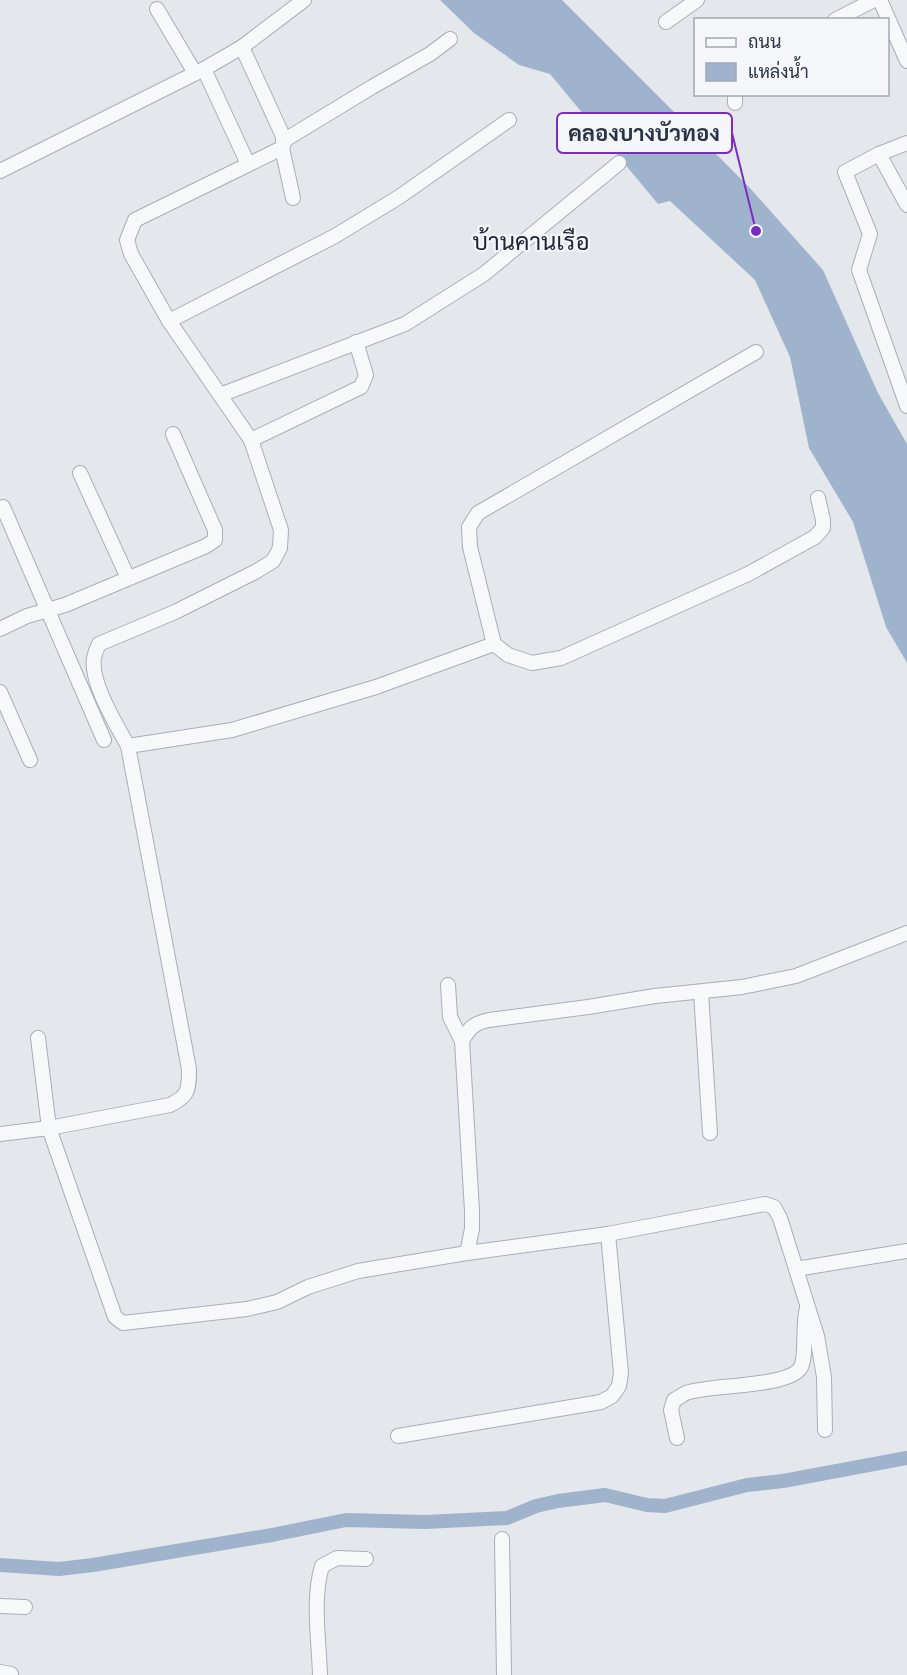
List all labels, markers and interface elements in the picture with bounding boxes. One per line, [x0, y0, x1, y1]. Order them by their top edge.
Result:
legend [694, 18, 889, 96]
text: ถนน [748, 30, 781, 53]
text: แหล่งน้ำ [748, 56, 809, 83]
callout: คลองบางบัวทอง [557, 113, 732, 153]
text: คลองบางบัวทอง [568, 119, 720, 147]
district label: บ้านคานเรือ [473, 226, 589, 256]

